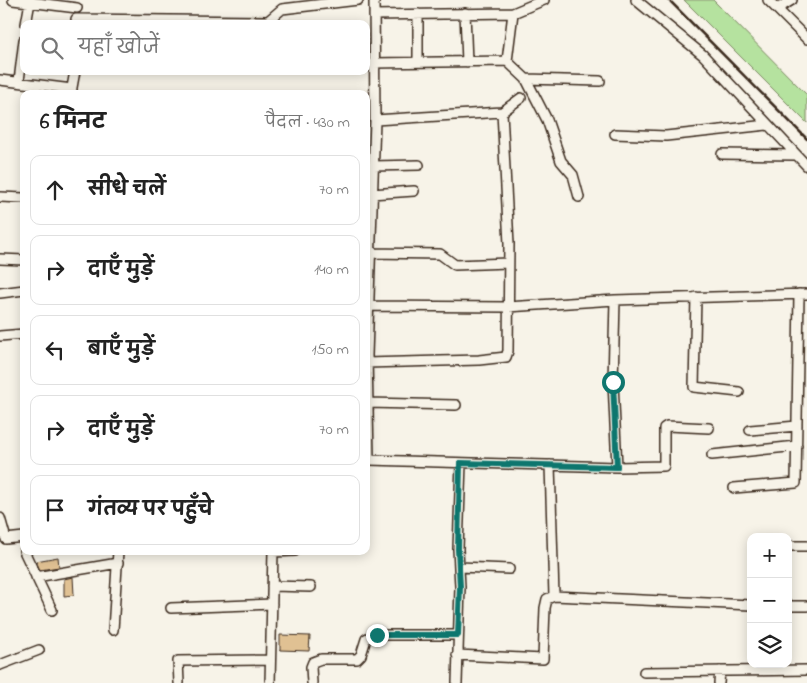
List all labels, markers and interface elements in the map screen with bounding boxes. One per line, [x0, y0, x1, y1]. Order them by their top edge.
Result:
search box [20, 20, 370, 75]
icon: search [38, 34, 66, 62]
text: यहाँ खोजें [78, 35, 160, 62]
text: 6 मिनट [40, 108, 105, 138]
text: पैदल · 430 m [265, 111, 350, 135]
icon: ahead [41, 176, 69, 204]
text: सीधे चलें [88, 177, 166, 204]
text: 70 m [319, 178, 349, 202]
icon: right [41, 256, 69, 284]
text: दाएँ मुड़ें [88, 257, 154, 284]
text: 140 m [314, 258, 349, 282]
icon: left [41, 336, 69, 364]
text: बाएँ मुड़ें [88, 337, 155, 364]
text: 150 m [311, 338, 349, 362]
route start [602, 371, 625, 394]
icon: right [41, 416, 69, 444]
text: दाएँ मुड़ें [88, 417, 154, 444]
text: 70 m [319, 418, 349, 442]
icon: arrive [41, 496, 69, 524]
text: गंतव्य पर पहुँचे [88, 497, 213, 524]
map controls [747, 533, 792, 668]
button: + [747, 533, 792, 578]
button: − [747, 578, 792, 623]
button: layers [747, 623, 792, 668]
route end [366, 624, 389, 647]

